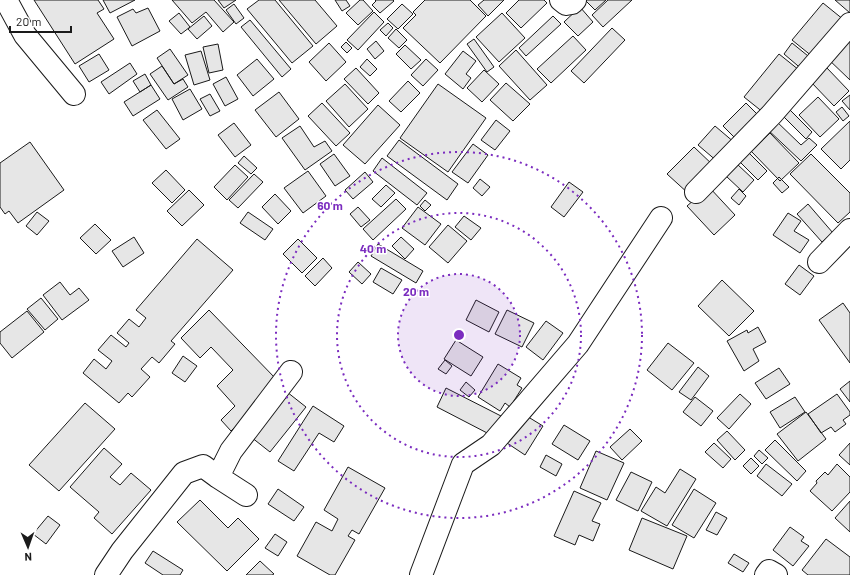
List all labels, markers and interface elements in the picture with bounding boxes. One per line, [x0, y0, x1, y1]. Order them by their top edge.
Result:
scale bar [10, 8, 71, 34]
text: 20 m [16, 14, 42, 28]
text: 60 m [317, 198, 343, 212]
text: 40 m [360, 241, 386, 255]
text: 20 m [403, 284, 429, 298]
centre of rings [452, 328, 466, 342]
north arrow [8, 527, 48, 567]
text: N [24, 551, 32, 564]

